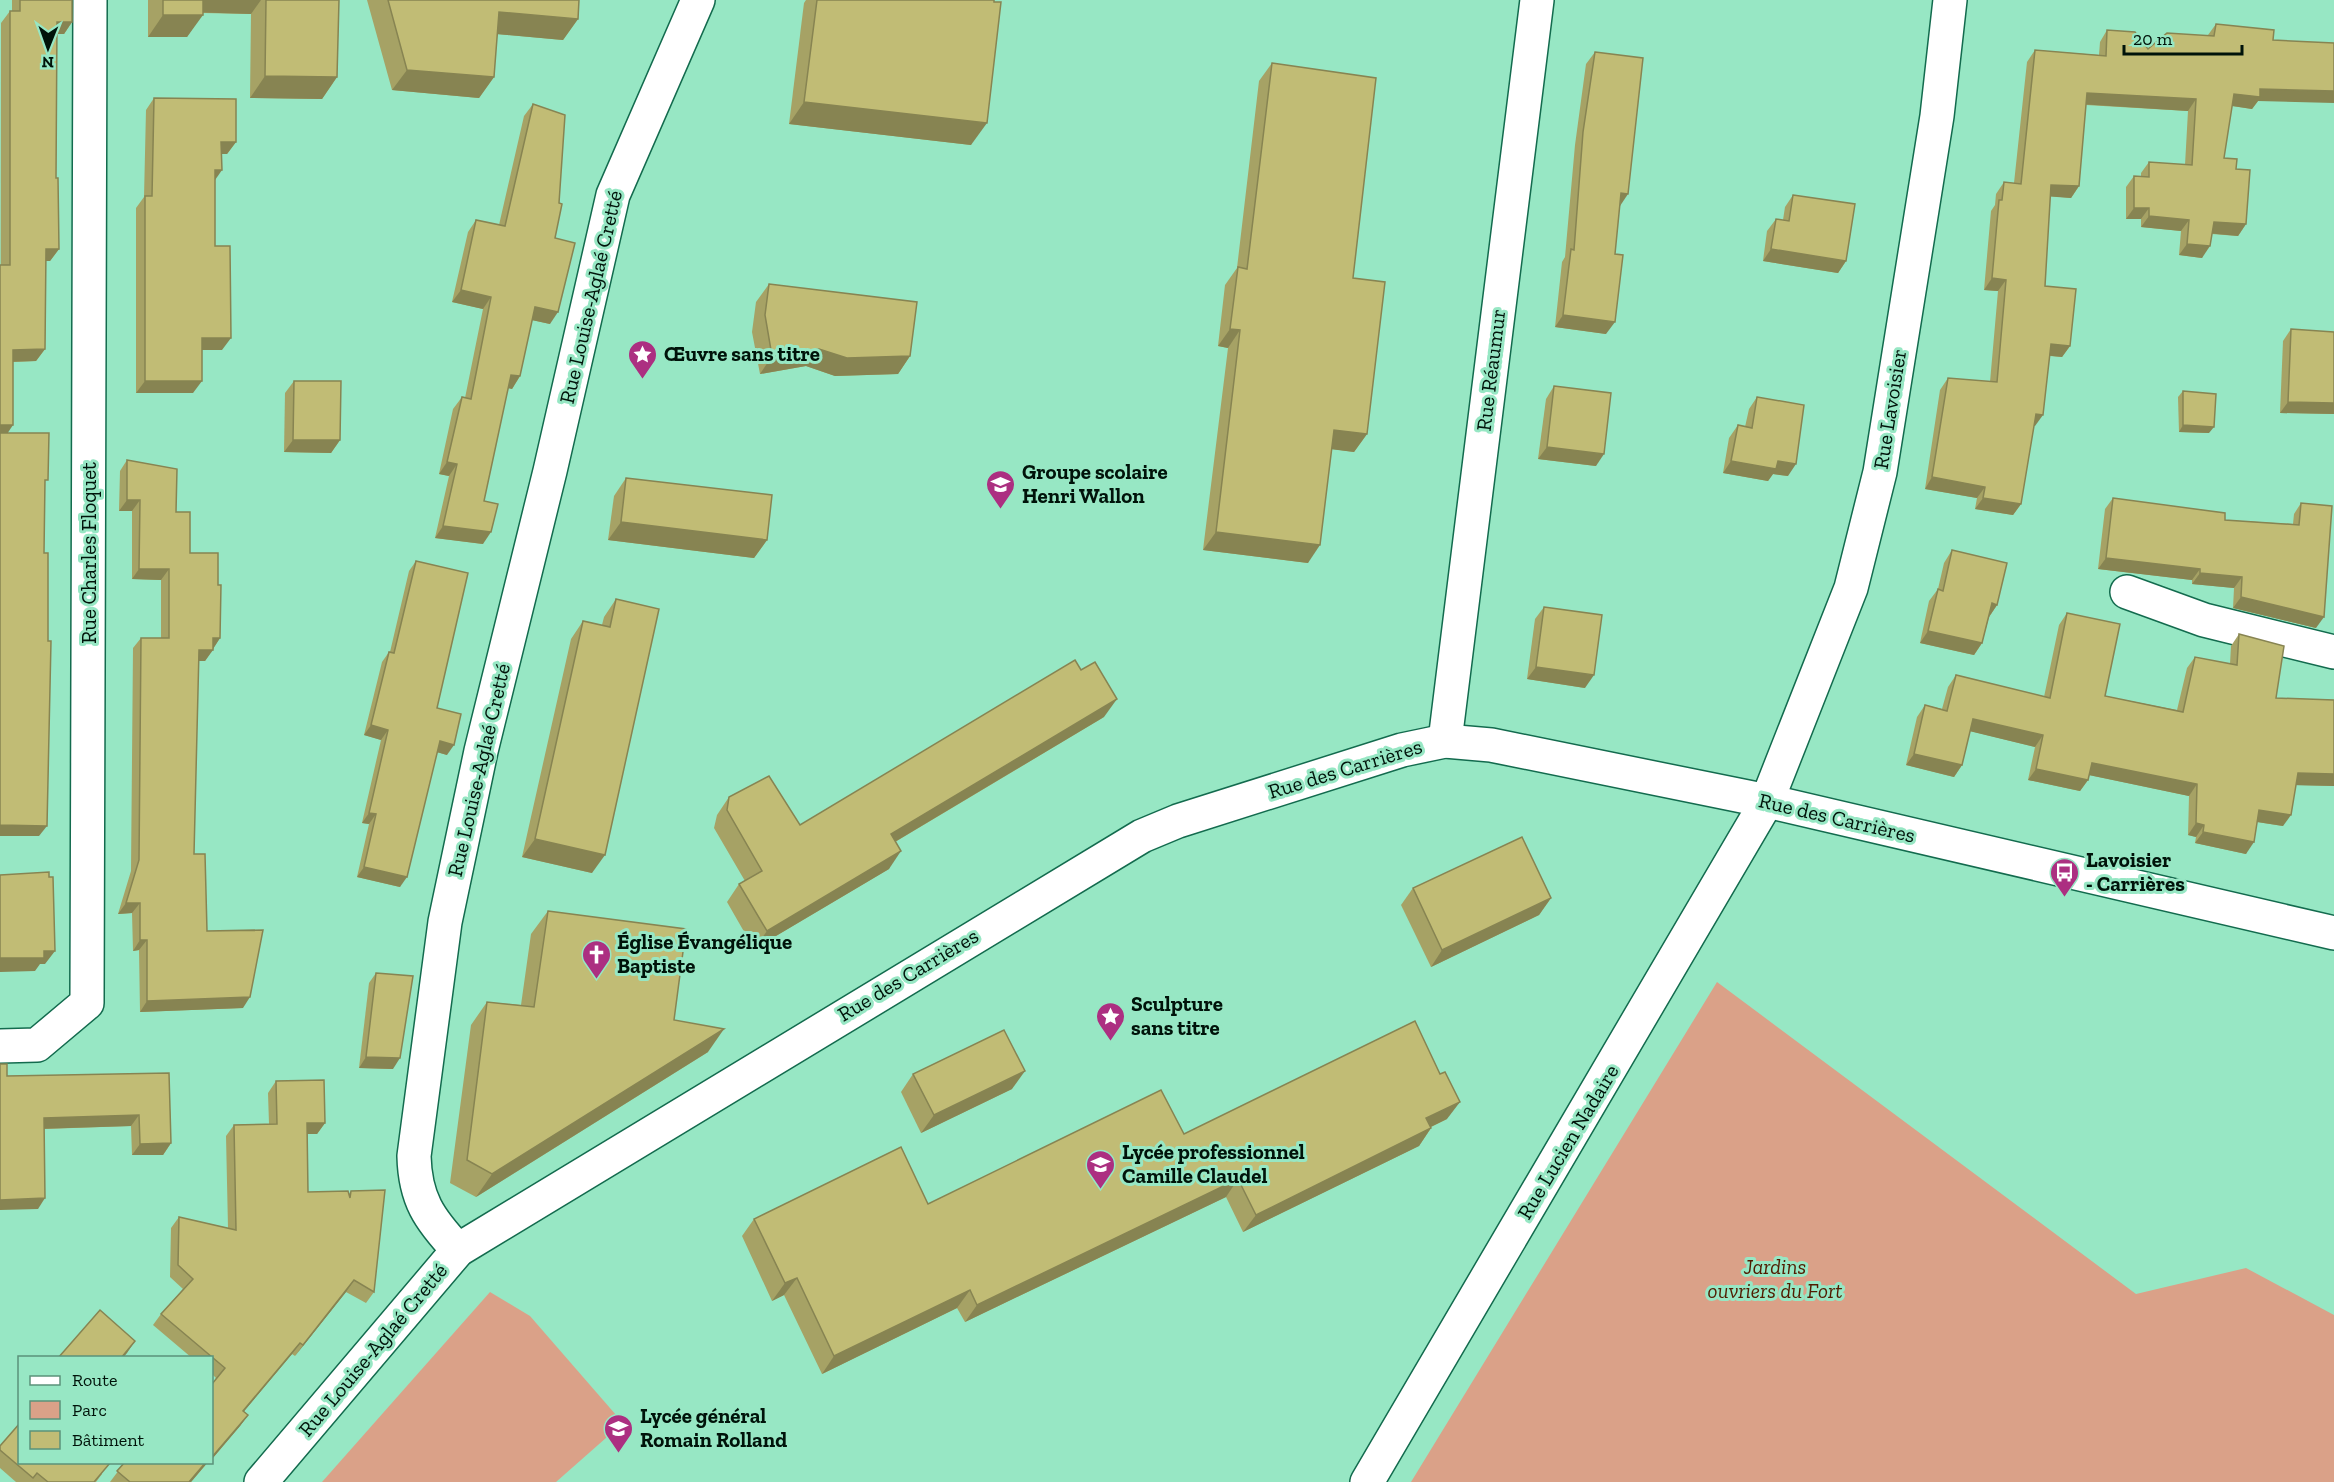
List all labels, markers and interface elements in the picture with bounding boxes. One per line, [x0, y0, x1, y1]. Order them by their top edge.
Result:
north arrow [18, 18, 78, 78]
scale bar [2124, 18, 2242, 56]
text: 20 m [2133, 28, 2173, 50]
text: N [41, 53, 54, 72]
street label: Rue Louise-Aglaé Cretté [554, 188, 627, 406]
street label: Rue Réaumur [1471, 308, 1510, 432]
place icon: Œuvre sans titre [627, 338, 659, 380]
place label: Œuvre sans titre [664, 341, 820, 366]
street label: Rue Lavoisier [1868, 347, 1911, 471]
place label: Groupe scolaire Henri Wallon [1022, 459, 1168, 508]
street label: Rue Charles Floquet [76, 462, 101, 644]
school or university icon: Groupe scolaire Henri Wallon [985, 468, 1017, 510]
street label: Rue Louise-Aglaé Cretté [442, 661, 515, 879]
street label: Rue des Carrières [1265, 733, 1425, 804]
street label: Rue des Carrières [1756, 787, 1918, 848]
place label: Lavoisier - Carrières [2086, 847, 2185, 896]
bus stop icon: Lavoisier - Carrières [2049, 856, 2081, 898]
street label: Rue des Carrières [833, 923, 983, 1026]
place label: Église Évangélique Baptiste [617, 929, 792, 978]
church icon: Église Évangélique Baptiste [580, 938, 612, 980]
place label: Sculpture sans titre [1131, 991, 1223, 1040]
place icon: Sculpture sans titre [1094, 1000, 1126, 1042]
street label: Rue Lucien Nadaire [1512, 1060, 1624, 1224]
place label: Lycée professionnel Camille Claudel [1122, 1139, 1305, 1188]
school or university icon: Lycée professionnel Camille Claudel [1085, 1148, 1117, 1190]
park label: Jardins ouvriers du Fort [1708, 1254, 1842, 1303]
street label: Rue Louise-Aglaé Cretté [293, 1258, 452, 1441]
legend [18, 1356, 213, 1464]
text: Route [72, 1369, 117, 1391]
text: Parc [72, 1399, 107, 1421]
place label: Lycée général Romain Rolland [640, 1403, 787, 1452]
school or university icon: Lycée général Romain Rolland [603, 1412, 635, 1454]
text: Bâtiment [72, 1429, 145, 1451]

